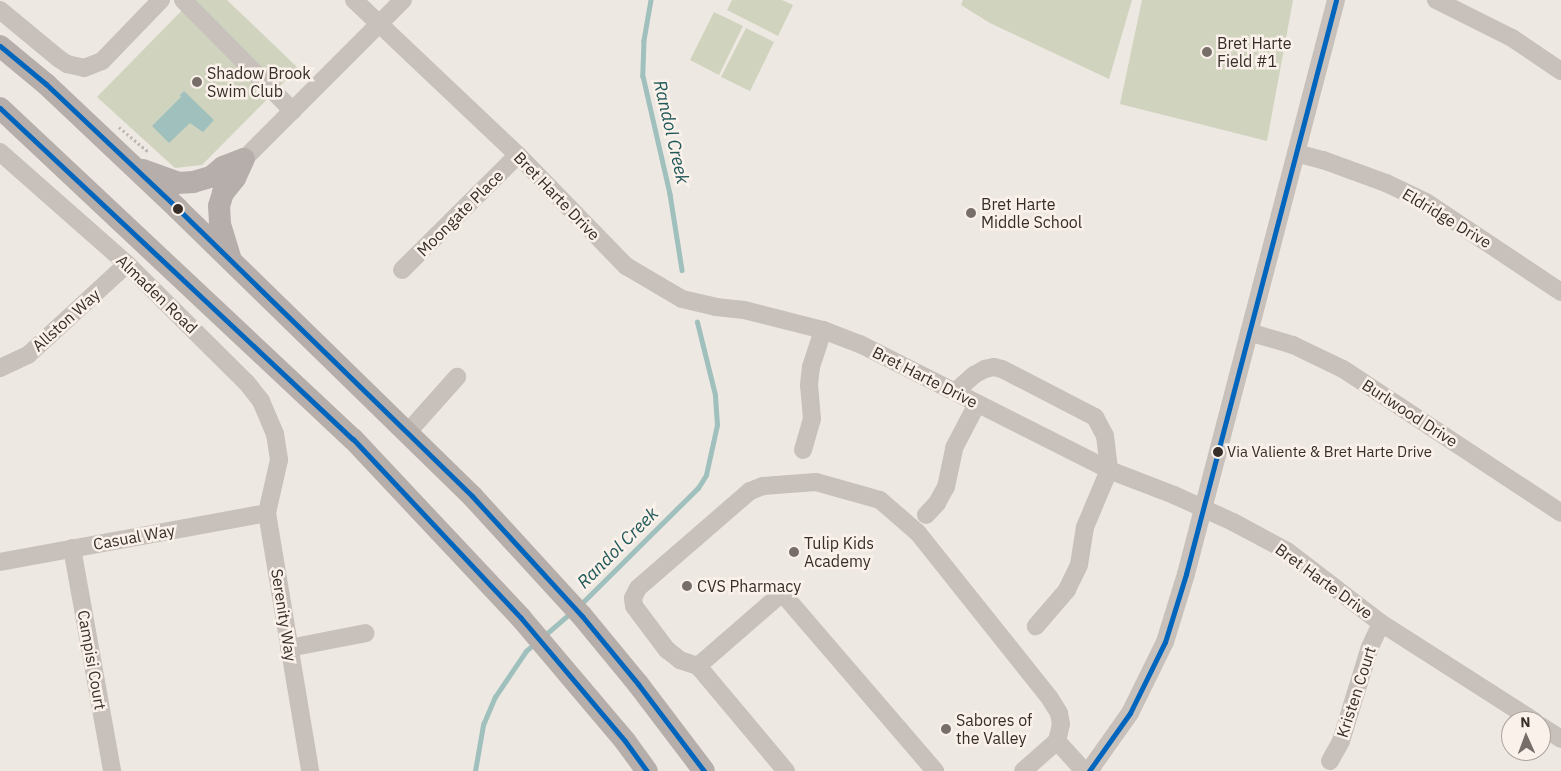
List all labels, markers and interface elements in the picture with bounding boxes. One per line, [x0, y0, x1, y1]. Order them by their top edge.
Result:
place label: Bret Harte Field #1 [1217, 33, 1292, 71]
marker: Bret Harte Field #1 [1201, 46, 1213, 58]
place label: Shadow Brook Swim Club [207, 63, 311, 101]
marker: Shadow Brook Swim Club [191, 76, 203, 88]
water label: Randol Creek [649, 78, 693, 186]
street label: Bret Harte Drive [510, 148, 604, 244]
street label: Moongate Place [413, 166, 507, 260]
street label: Eldridge Drive [1399, 184, 1495, 252]
place label: Bret Harte Middle School [981, 194, 1082, 232]
unlabelled marker [173, 204, 183, 214]
marker: Bret Harte Middle School [965, 207, 977, 219]
street label: Almaden Road [113, 251, 201, 337]
street label: Allston Way [28, 285, 104, 355]
street label: Bret Harte Drive [869, 342, 981, 412]
street label: Burlwood Drive [1359, 375, 1461, 451]
place label: Via Valiente & Bret Harte Drive [1227, 443, 1432, 461]
marker: Via Valiente & Bret Harte Drive [1213, 447, 1223, 457]
water label: Randol Creek [573, 503, 663, 593]
street label: Casual Way [92, 520, 176, 554]
place label: Tulip Kids Academy [804, 533, 874, 571]
street label: Bret Harte Drive [1272, 539, 1376, 623]
marker: Tulip Kids Academy [788, 546, 800, 558]
street label: Serenity Way [267, 567, 301, 663]
place label: CVS Pharmacy [697, 576, 801, 596]
marker: CVS Pharmacy [681, 580, 693, 592]
street label: Campisi Court [74, 609, 110, 711]
street label: Kristen Court [1332, 644, 1380, 740]
place label: Sabores of the Valley [956, 710, 1032, 748]
north arrow [1501, 711, 1551, 761]
text: N [1520, 713, 1531, 731]
marker: Sabores of the Valley [940, 723, 952, 735]

